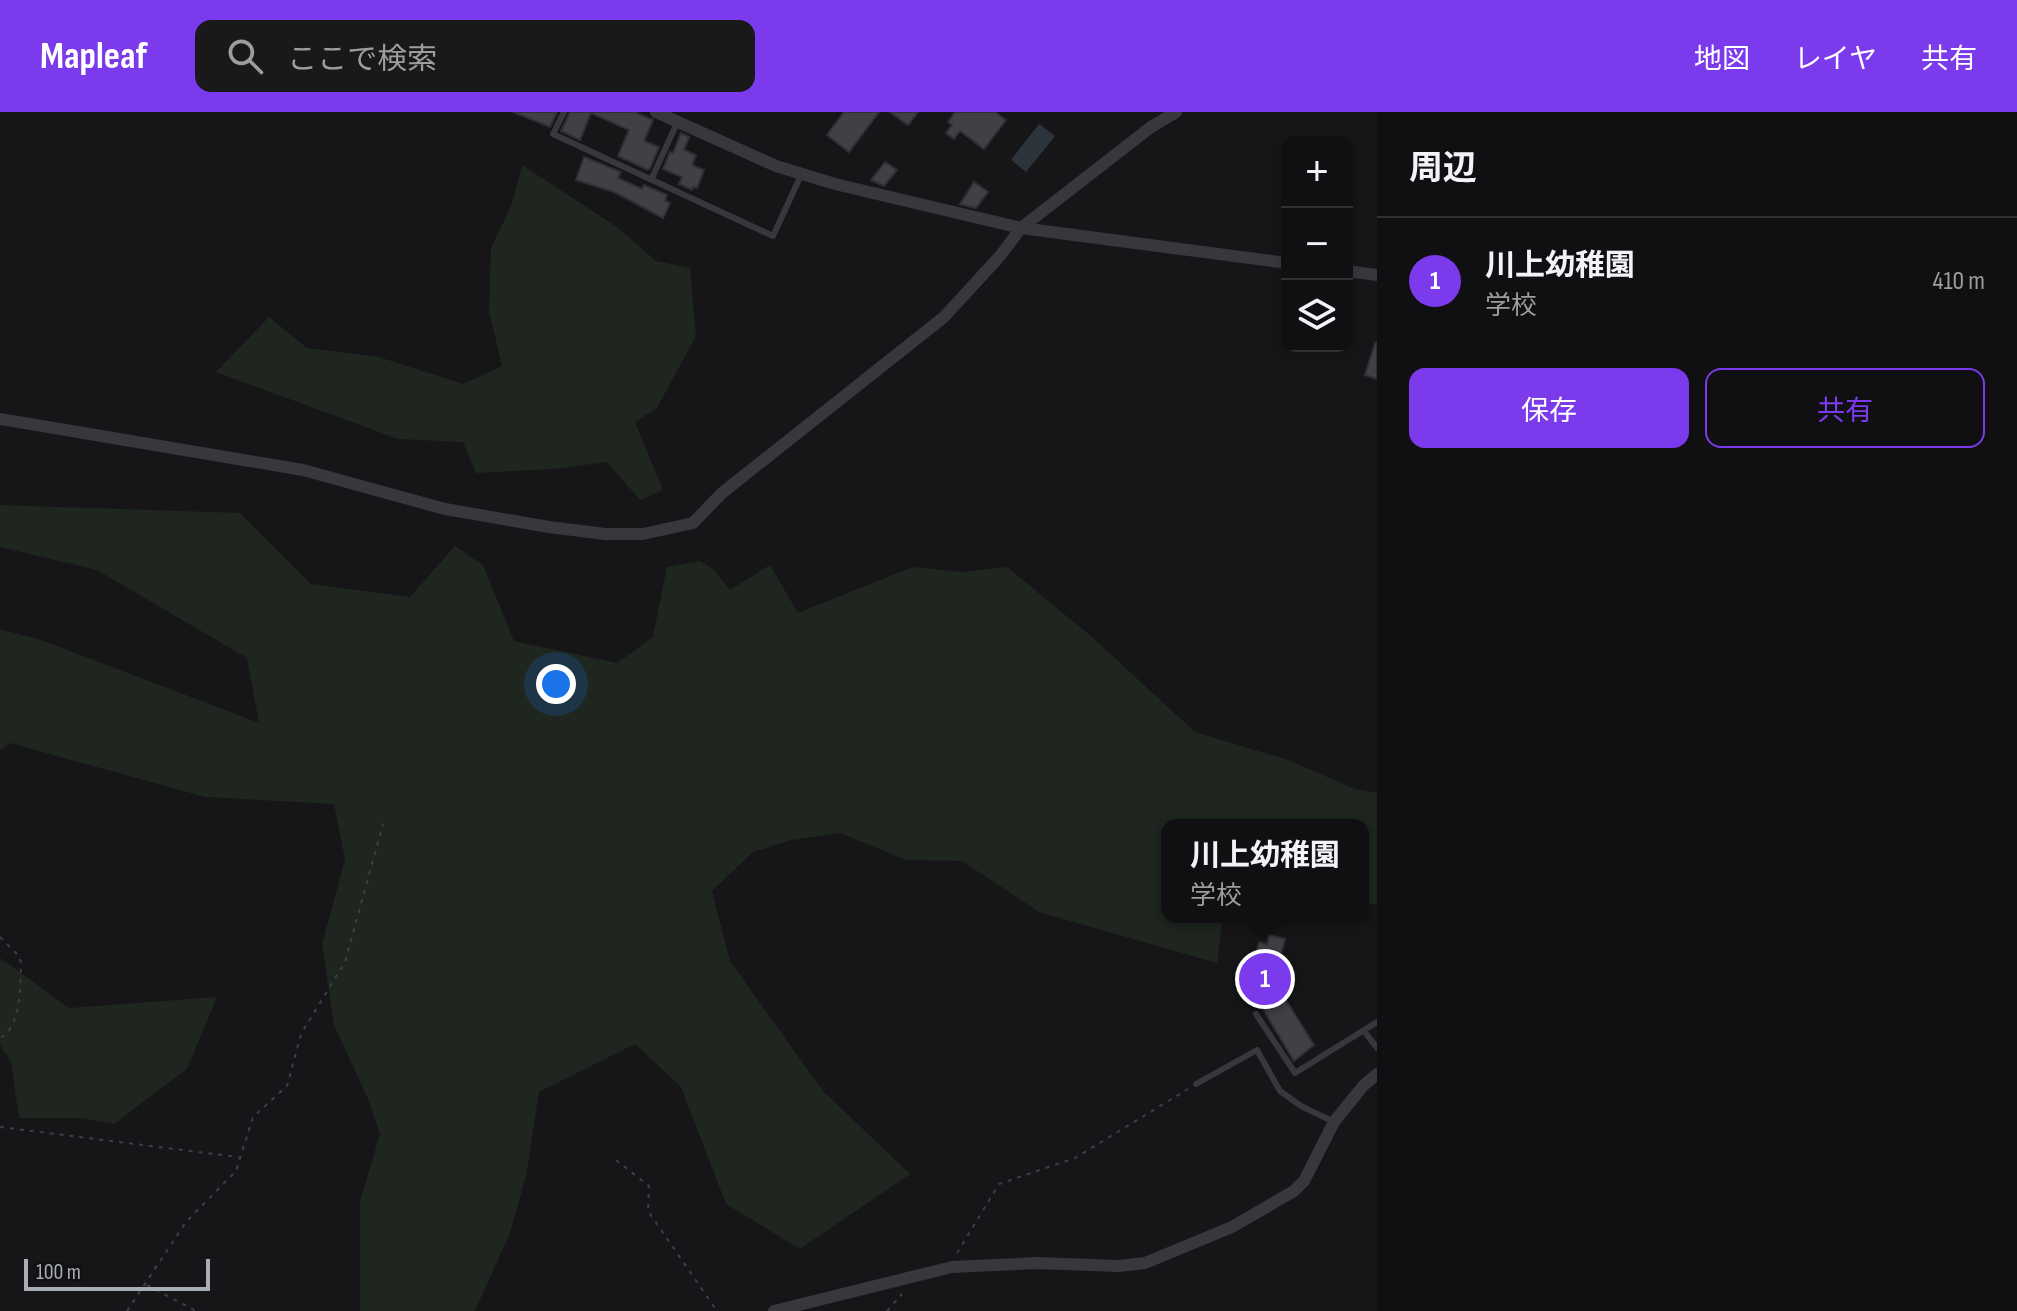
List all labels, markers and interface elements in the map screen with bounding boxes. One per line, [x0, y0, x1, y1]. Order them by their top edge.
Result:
search box [195, 20, 755, 92]
text: Mapleaf [40, 34, 147, 79]
icon: search [223, 34, 267, 78]
text: ここで検索 [287, 42, 437, 78]
text: 地図 [1694, 43, 1750, 76]
text: レイヤ [1794, 43, 1877, 76]
text: 共有 [1921, 43, 1977, 76]
map controls [1281, 136, 1353, 352]
button: + [1281, 136, 1353, 208]
text: 周辺 [1409, 148, 1477, 189]
button: − [1281, 208, 1353, 280]
text: 川上幼稚園 [1485, 248, 1635, 284]
text: 1 [1430, 266, 1440, 297]
text: 410 m [1933, 266, 1985, 297]
button: layers [1281, 280, 1353, 352]
text: 学校 [1485, 291, 1537, 322]
button: 保存 [1409, 368, 1689, 448]
button: 共有 [1705, 368, 1985, 448]
your location [536, 664, 576, 704]
popup [1161, 819, 1369, 923]
text: 川上幼稚園 [1190, 838, 1340, 874]
text: 学校 [1190, 881, 1242, 912]
pin: 1 [1239, 949, 1291, 1009]
scale bar [24, 1255, 210, 1291]
text: 100 m [36, 1259, 81, 1286]

